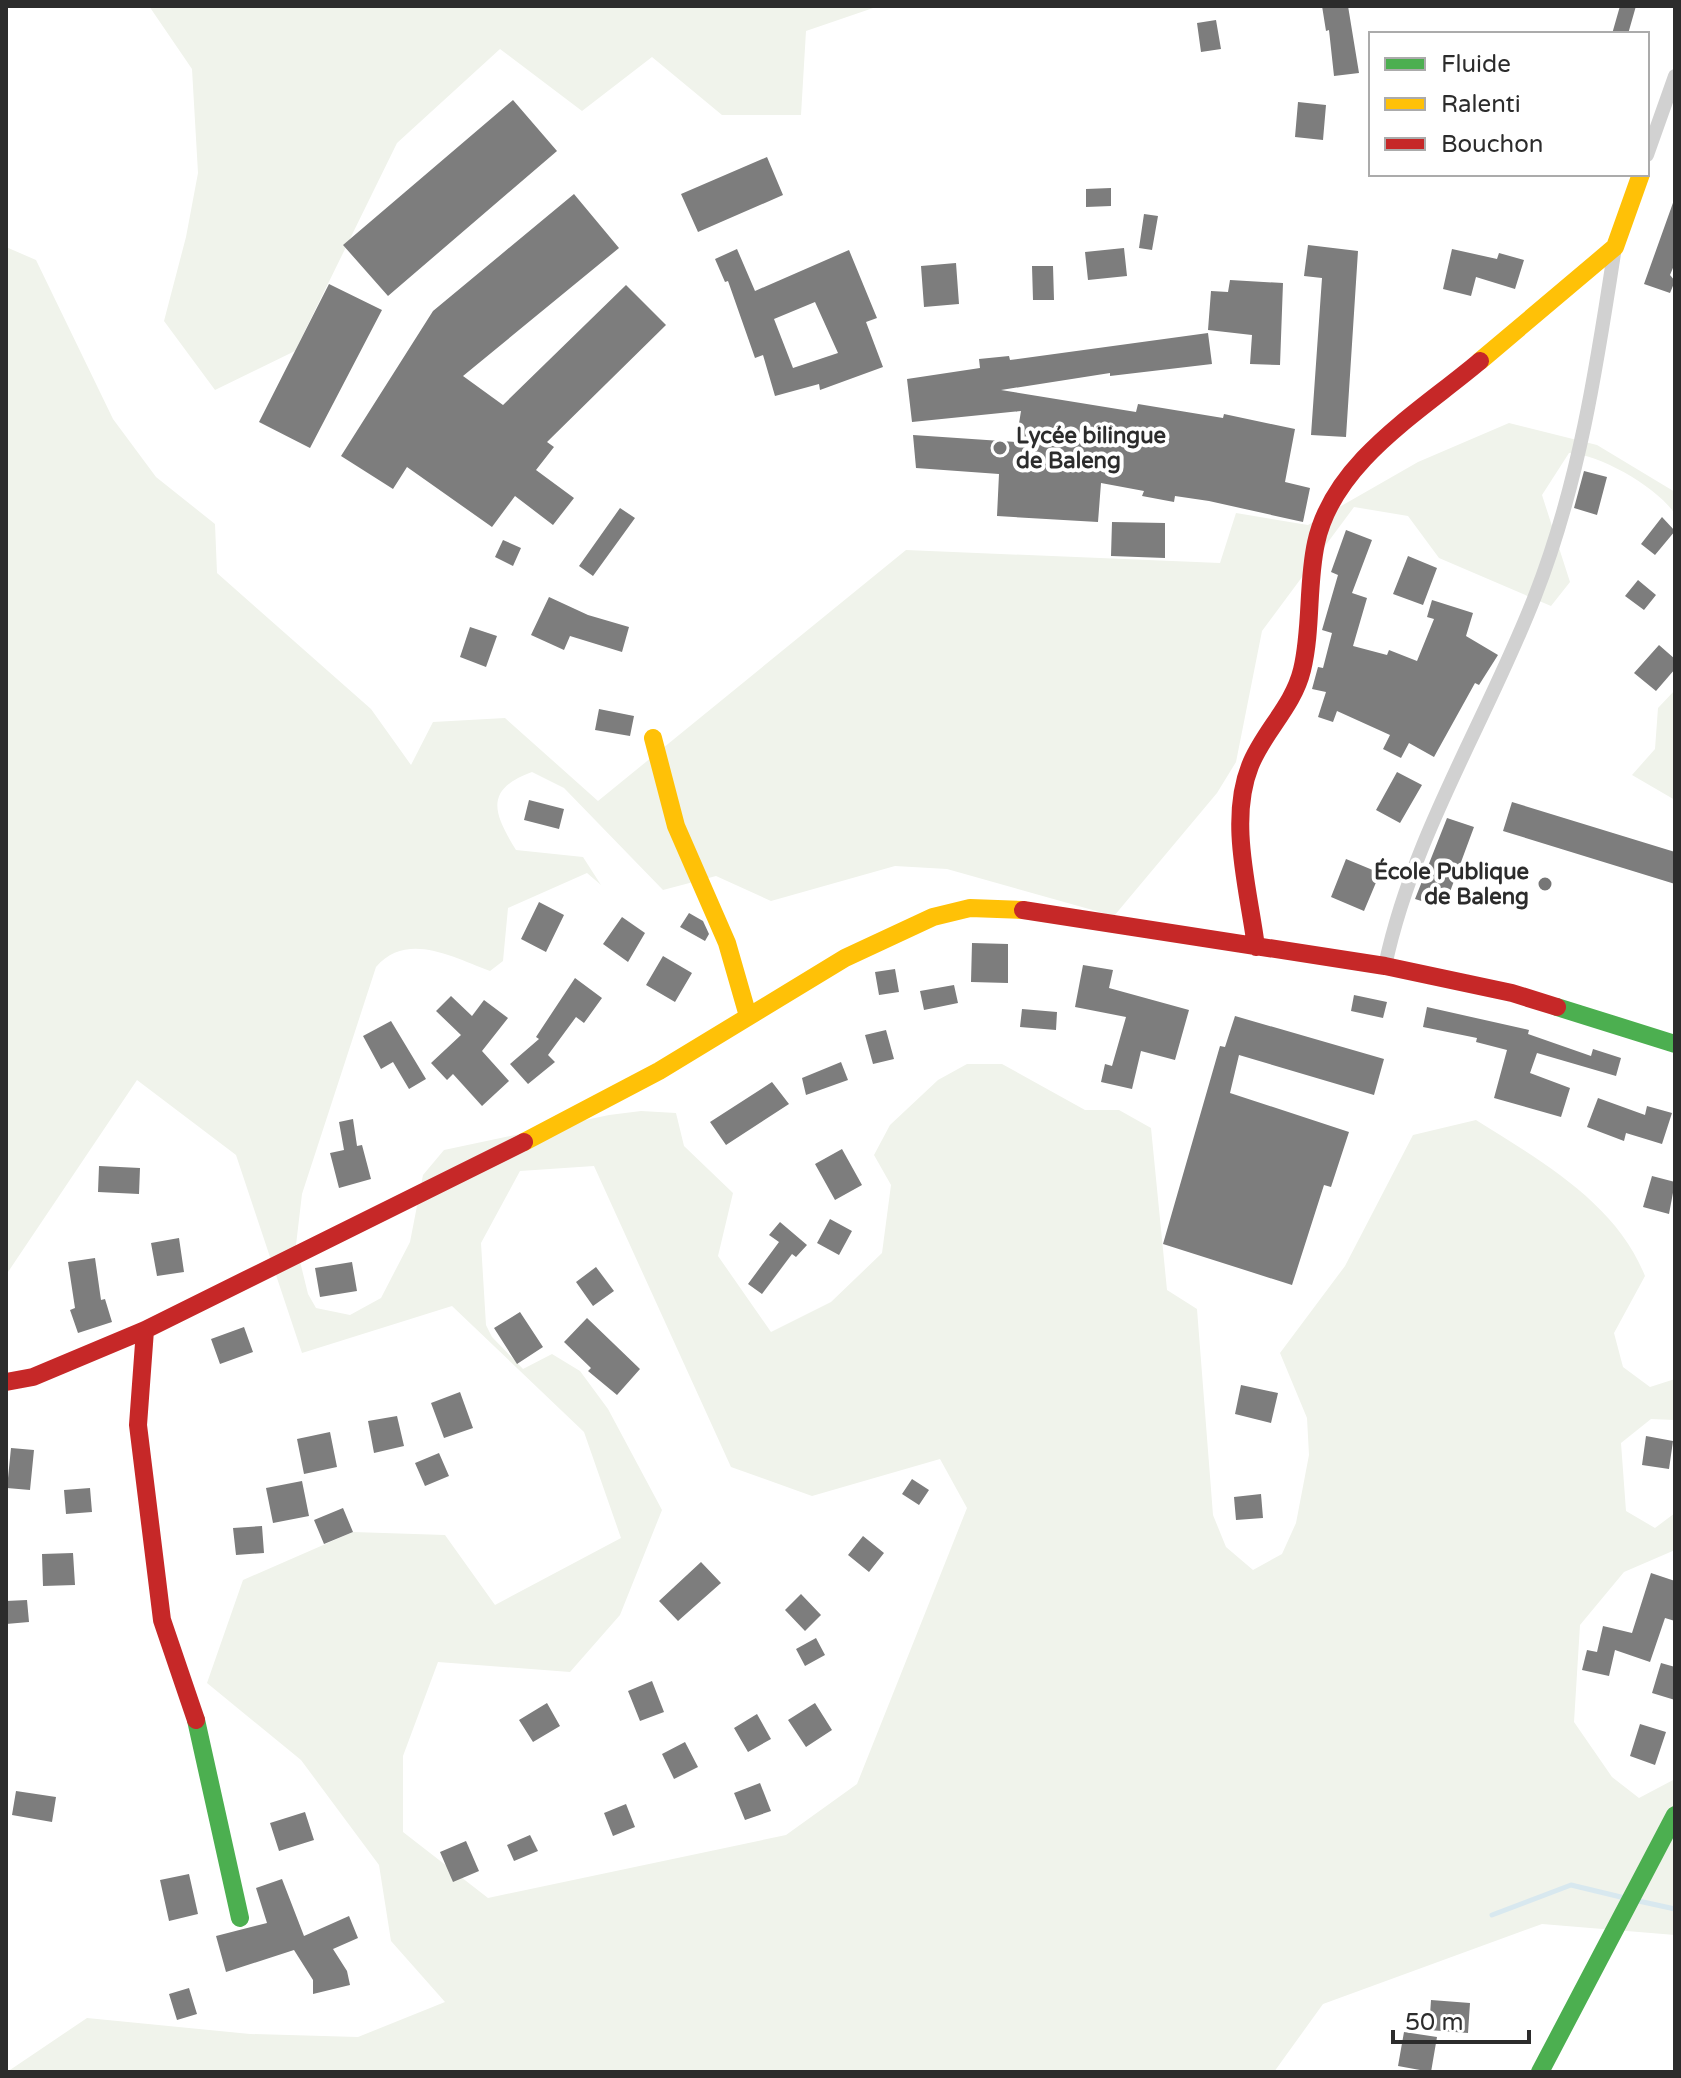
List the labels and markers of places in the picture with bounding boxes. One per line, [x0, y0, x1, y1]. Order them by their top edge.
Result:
place label: Lycée bilingue de Baleng [1016, 423, 1166, 474]
marker: Lycée bilingue de Baleng [991, 439, 1009, 457]
place label: École Publique de Baleng [1374, 858, 1529, 910]
marker: École Publique de Baleng [1536, 875, 1554, 893]

